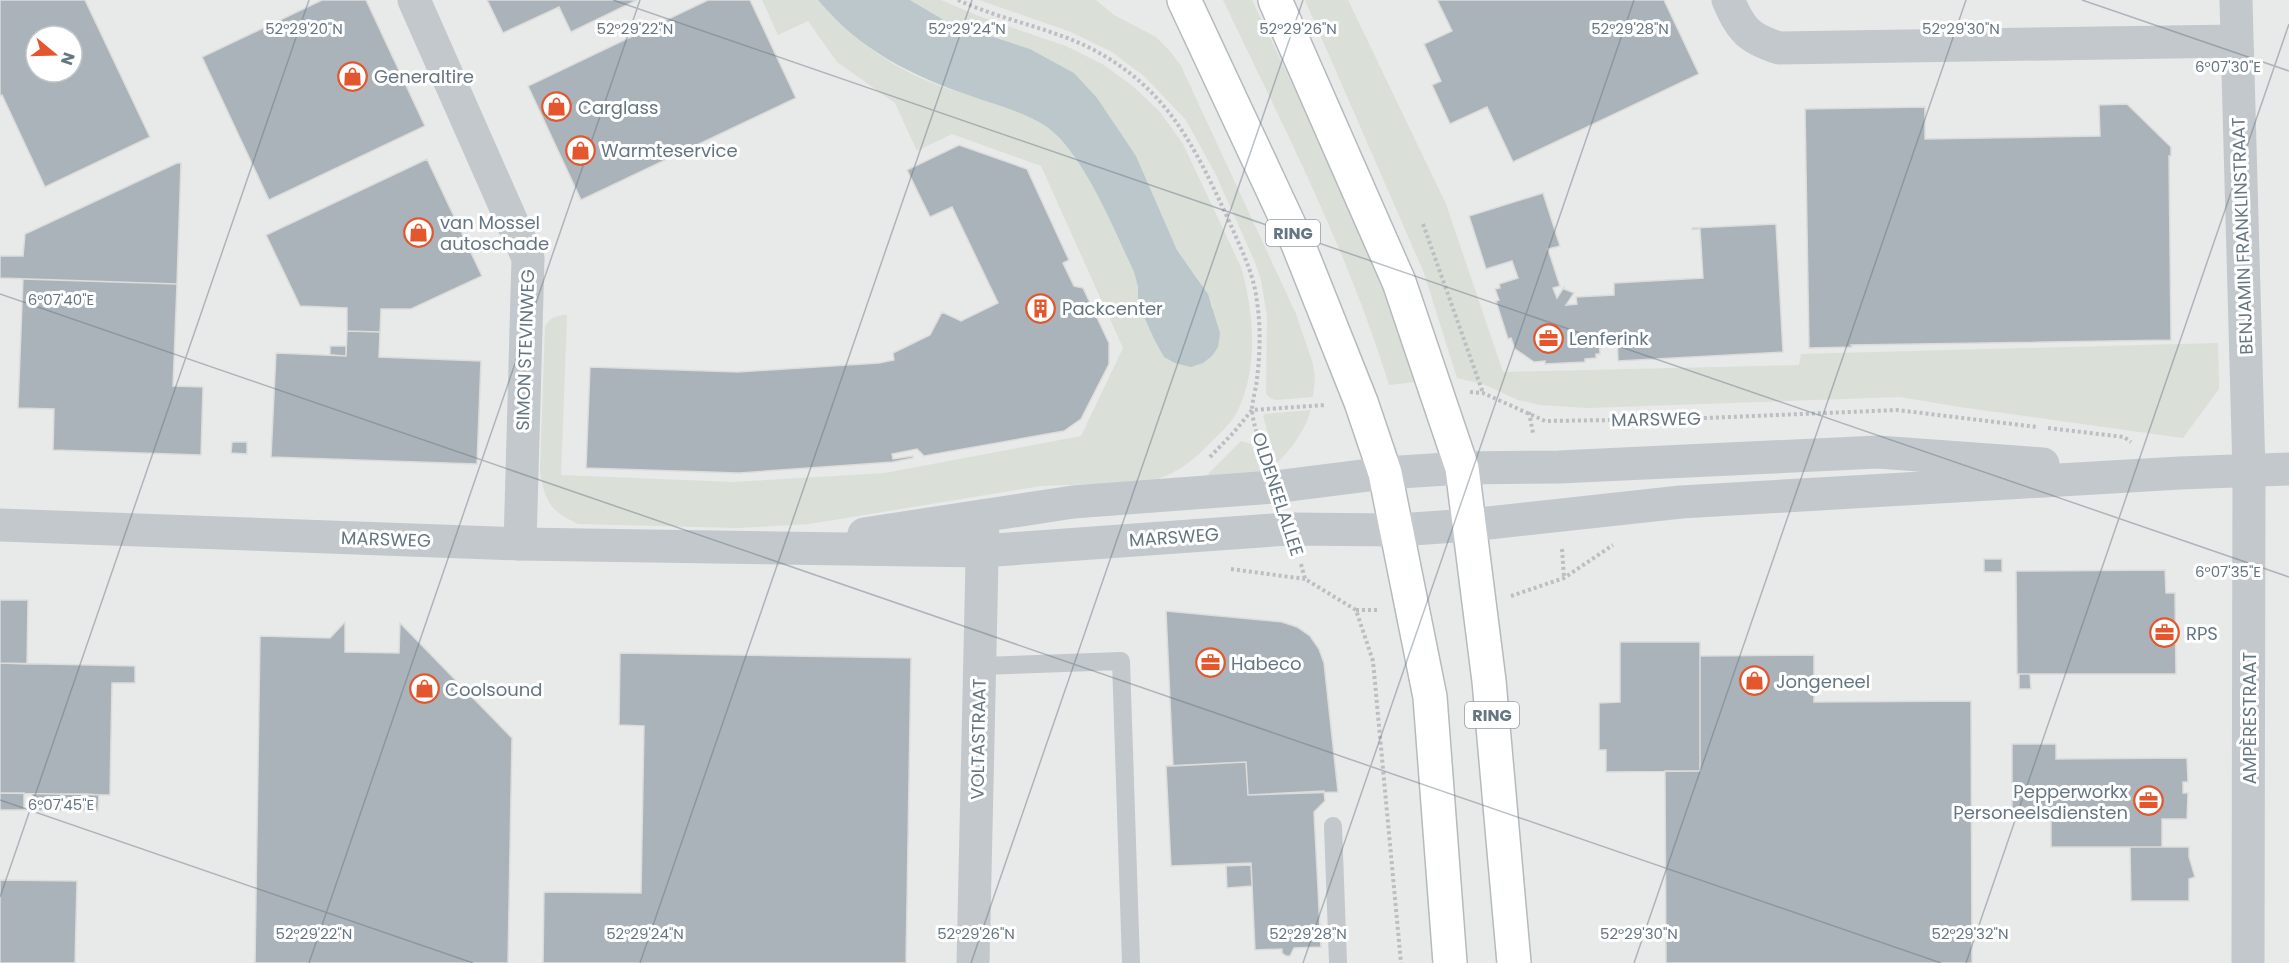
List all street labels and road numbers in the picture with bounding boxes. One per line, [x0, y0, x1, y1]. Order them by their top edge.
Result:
street label: BENJAMIN FRANKLINSTRAAT [2225, 117, 2259, 355]
road number: RING [1266, 220, 1320, 246]
street label: SIMON STEVINWEG [510, 269, 540, 431]
street label: MARSWEG [1611, 406, 1701, 432]
street label: OLDENEELALLEE [1246, 429, 1310, 559]
street label: MARSWEG [1128, 521, 1220, 553]
street label: MARSWEG [341, 525, 431, 553]
street label: AMPÈRESTRAAT [2237, 651, 2262, 784]
street label: VOLTASTRAAT [964, 678, 992, 800]
road number: RING [1465, 702, 1519, 728]

